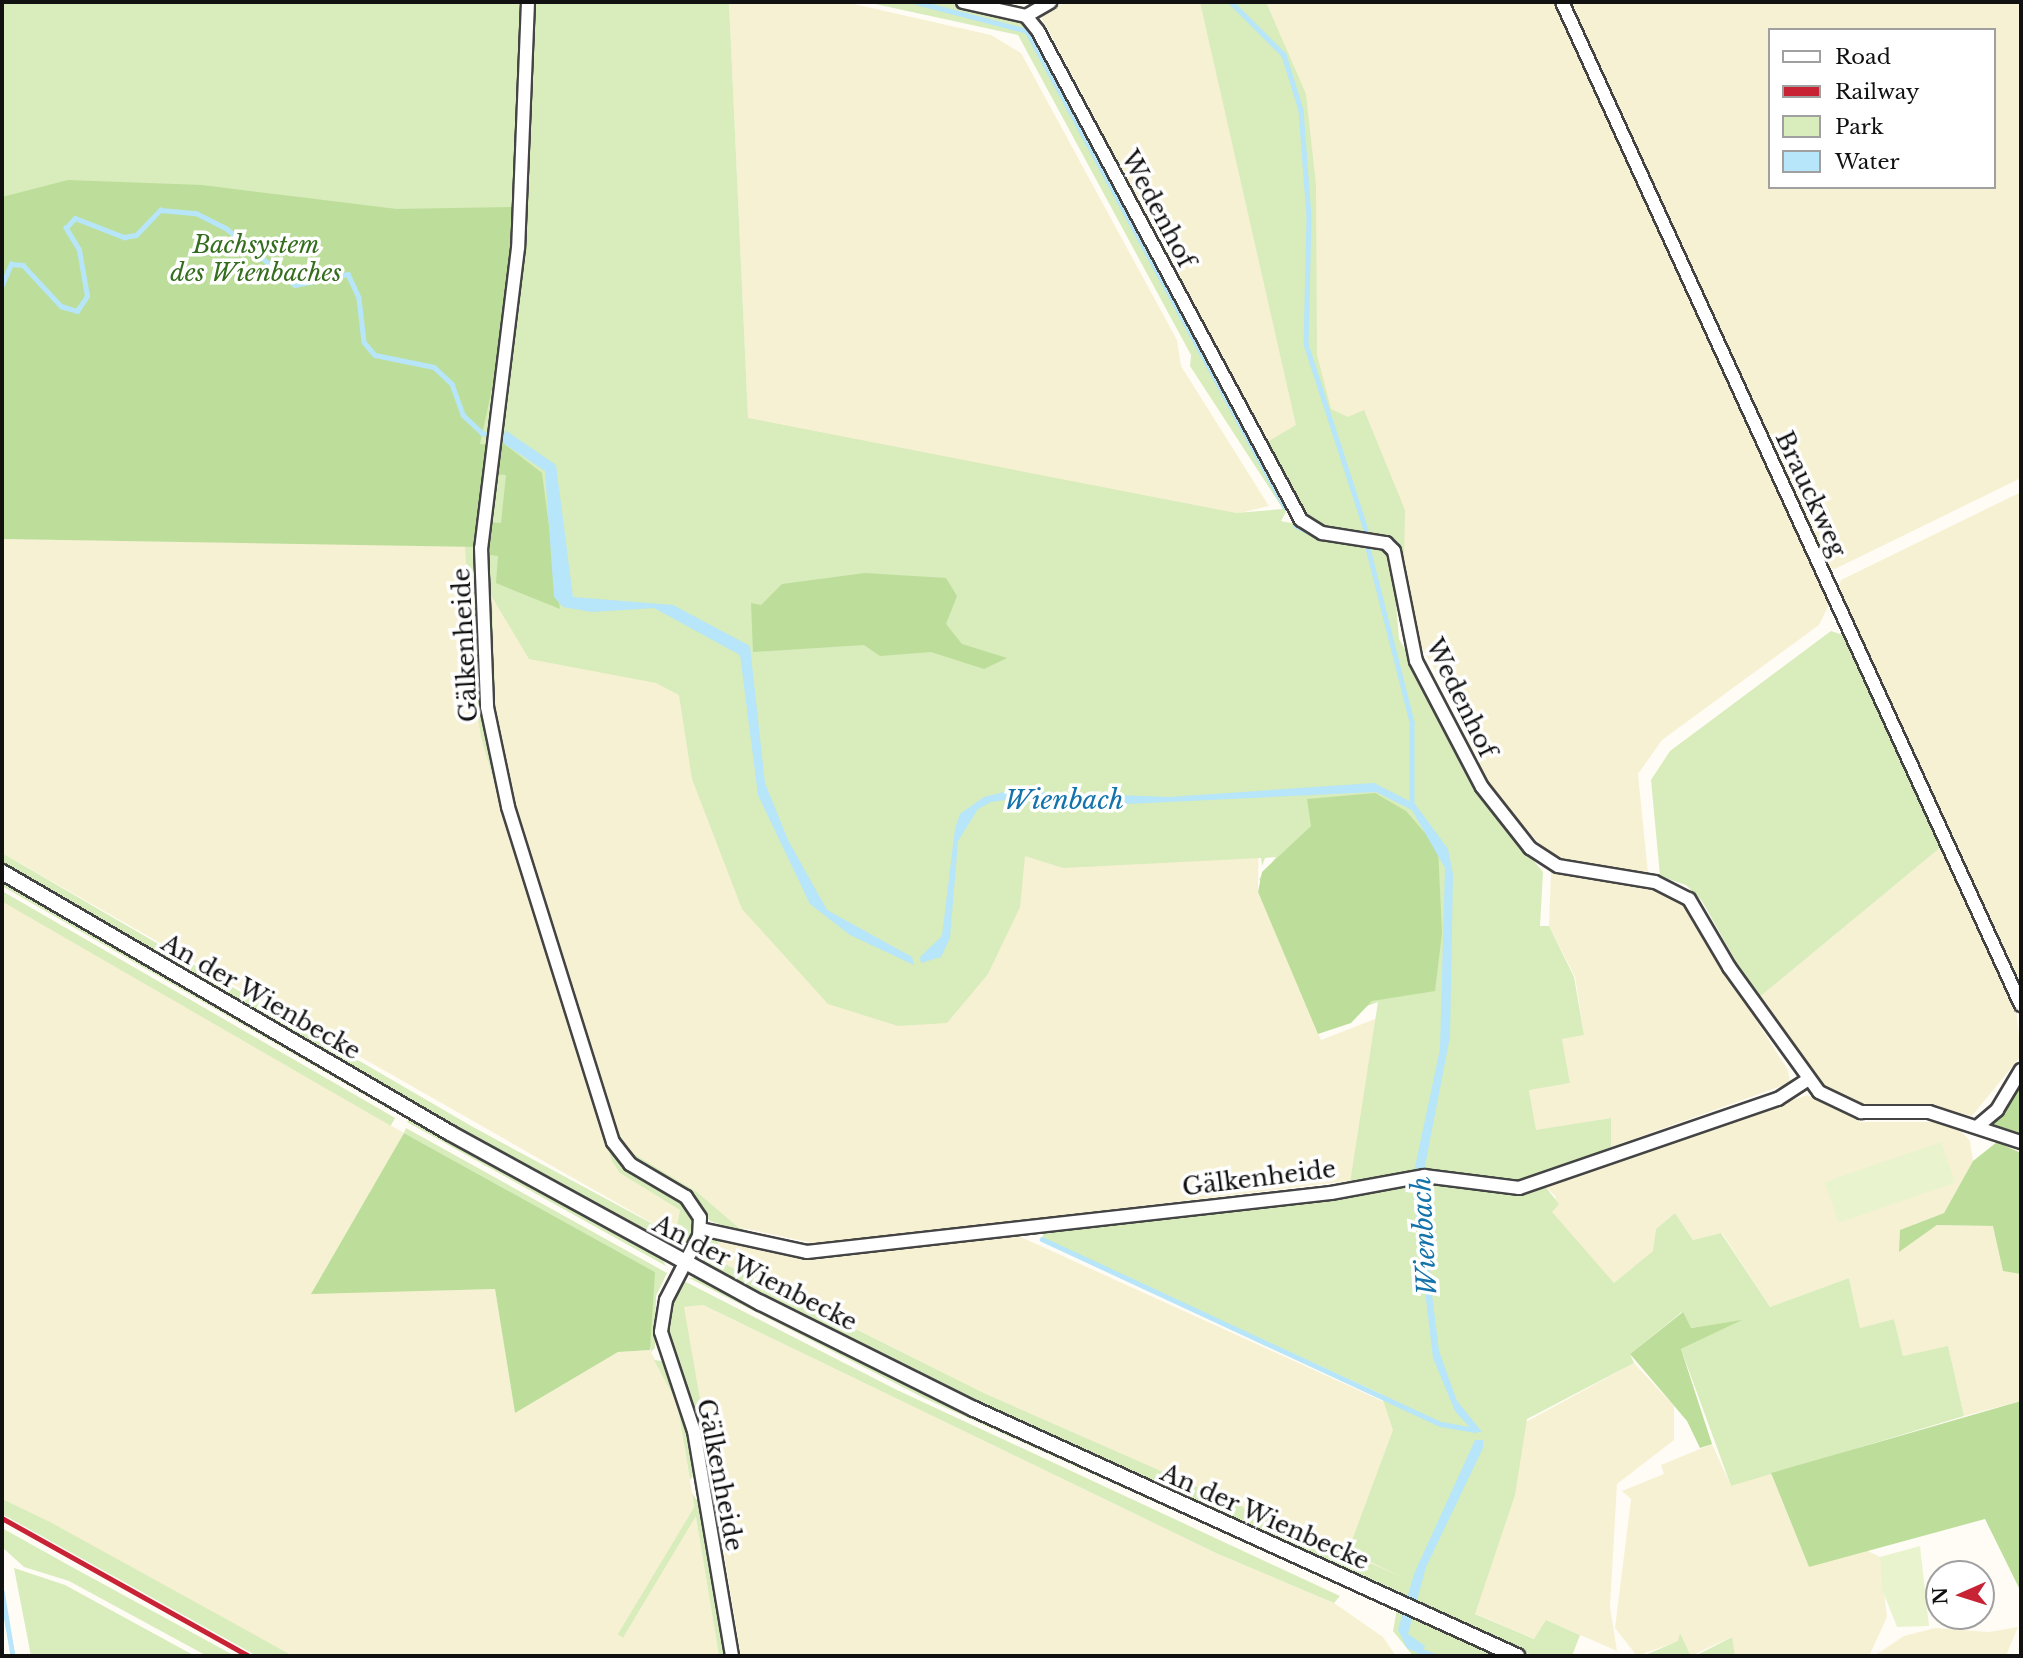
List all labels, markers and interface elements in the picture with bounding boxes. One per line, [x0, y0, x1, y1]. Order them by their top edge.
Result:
legend [1768, 28, 1995, 189]
text: Road [1835, 44, 1891, 70]
text: Railway [1835, 79, 1919, 105]
text: Park [1835, 114, 1884, 140]
street label: Wedenhof [1115, 145, 1201, 273]
text: Water [1835, 149, 1899, 175]
park label: Bachsystem des Wienbaches [170, 231, 342, 287]
street label: Brauckweg [1769, 427, 1853, 561]
street label: Gälkenheide [447, 567, 483, 723]
street label: Wedenhof [1420, 634, 1502, 762]
water label: Wienbach [1004, 785, 1124, 817]
street label: An der Wienbecke [156, 928, 366, 1066]
street label: Gälkenheide [1181, 1154, 1337, 1202]
water label: Wienbach [1406, 1176, 1444, 1296]
street label: An der Wienbecke [647, 1209, 863, 1337]
street label: Gälkenheide [691, 1396, 749, 1554]
street label: An der Wienbecke [1156, 1458, 1374, 1576]
north arrow [1925, 1560, 1995, 1630]
text: N [1929, 1586, 1952, 1606]

